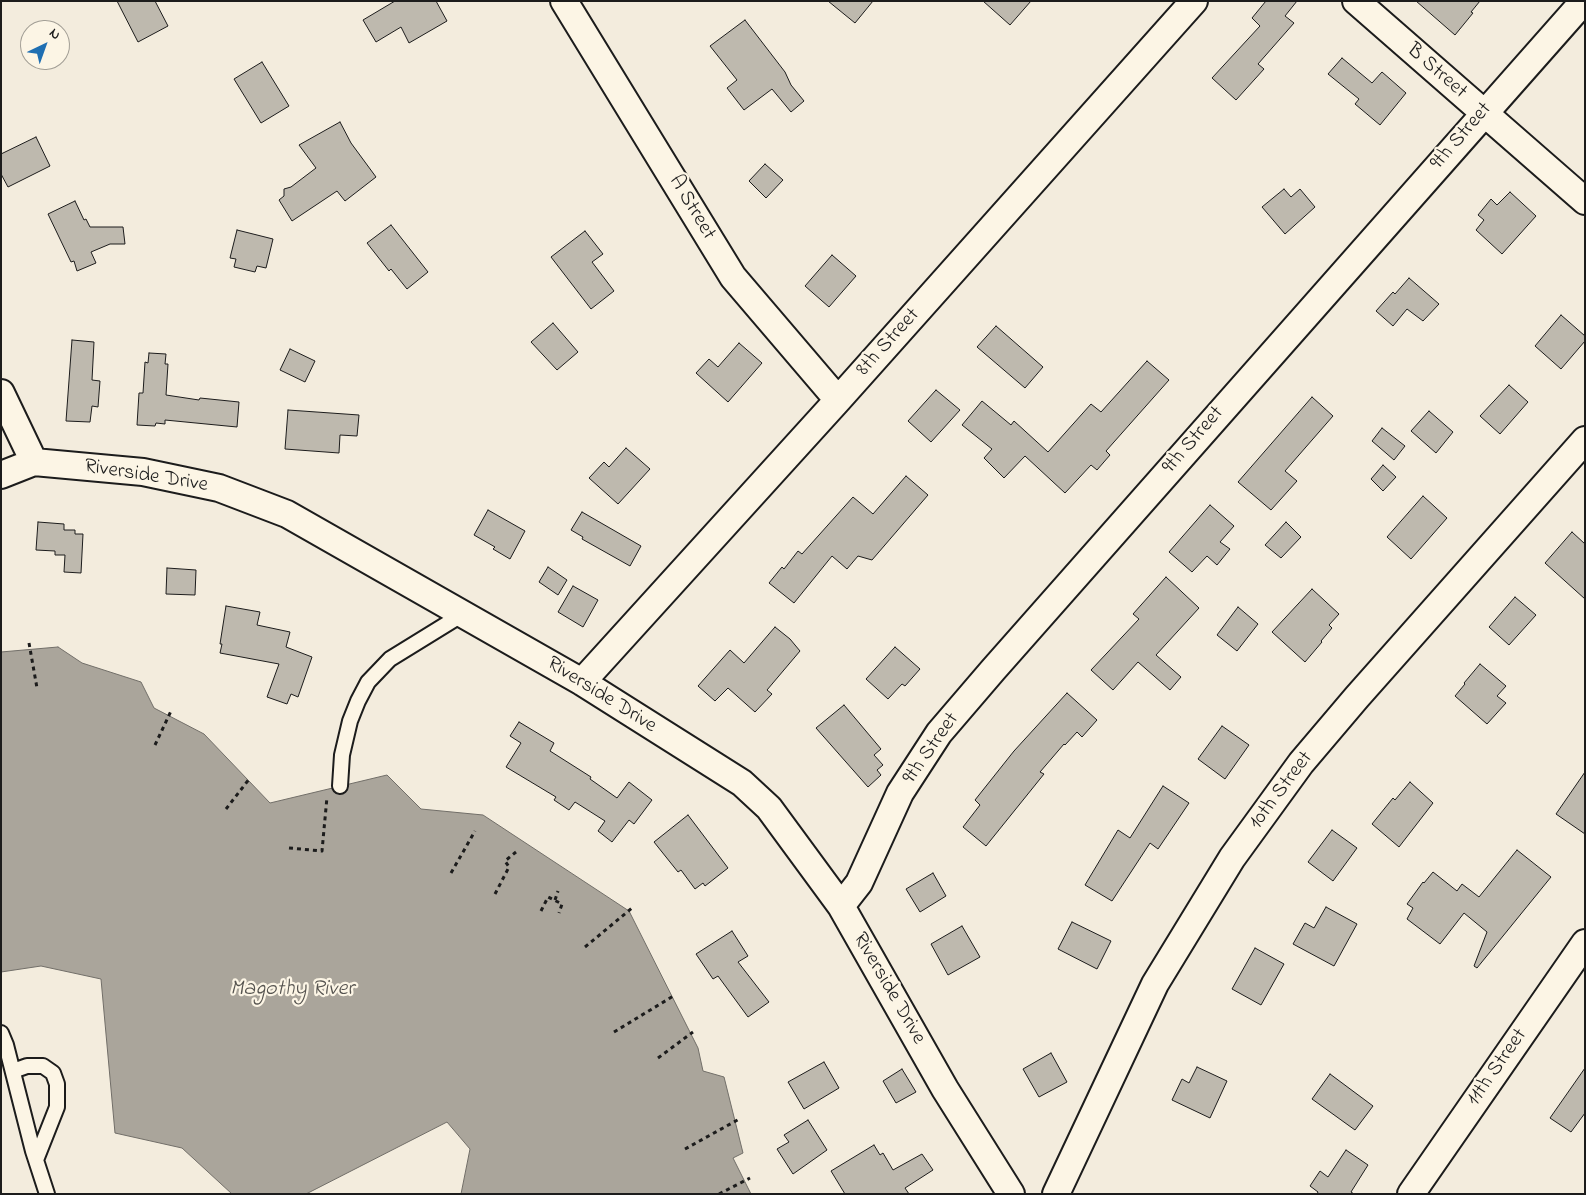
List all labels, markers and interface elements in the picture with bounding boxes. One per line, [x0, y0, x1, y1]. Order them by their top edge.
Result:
north arrow [20, 20, 70, 70]
text: N [44, 23, 65, 45]
street label: B Street [1400, 39, 1472, 105]
street label: 9th Street [1426, 98, 1498, 176]
street label: A Street [662, 171, 720, 245]
street label: 8th Street [852, 304, 926, 382]
street label: 9th Street [1158, 402, 1230, 480]
street label: Riverside Drive [82, 455, 210, 499]
street label: Riverside Drive [541, 652, 661, 740]
street label: 9th Street [898, 708, 966, 790]
street label: 10th Street [1245, 747, 1319, 835]
street label: Riverside Drive [846, 929, 930, 1049]
water label: Magothy River [230, 977, 354, 1003]
street label: 11th Street [1462, 1025, 1534, 1111]

